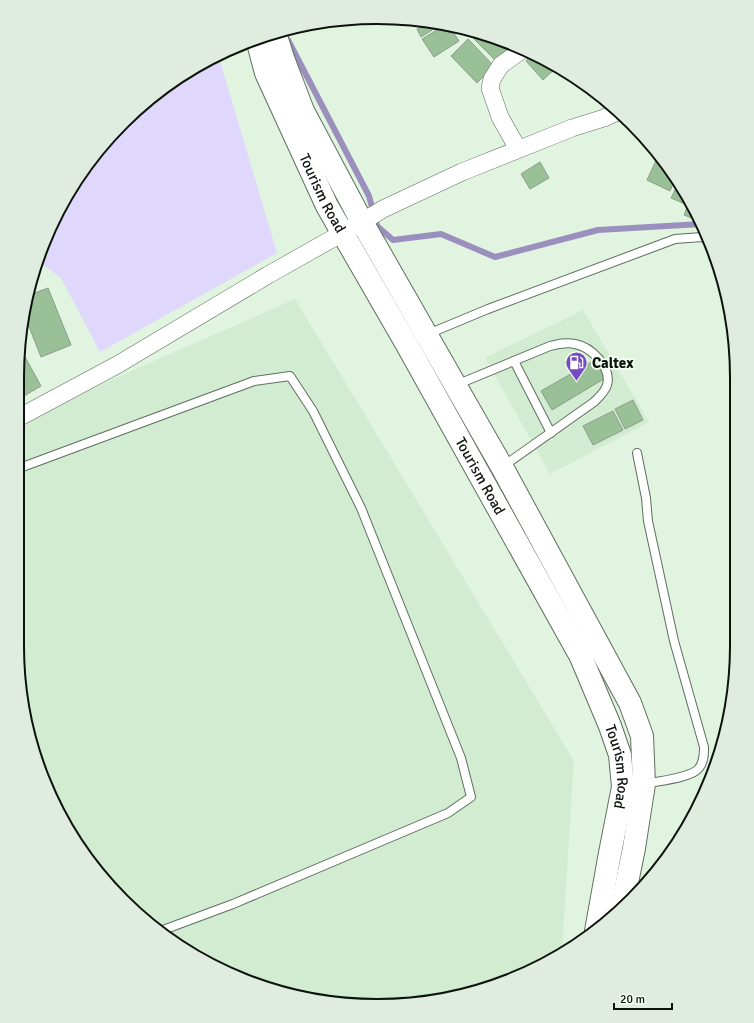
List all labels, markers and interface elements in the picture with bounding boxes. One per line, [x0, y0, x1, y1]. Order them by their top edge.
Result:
street label: Tourism Road [295, 151, 350, 236]
fuel station icon: Caltex [564, 350, 590, 383]
place label: Caltex [592, 354, 634, 372]
street label: Tourism Road [451, 434, 509, 518]
street label: Tourism Road [601, 722, 632, 811]
scale bar [614, 985, 672, 1011]
text: 20 m [620, 992, 645, 1007]

